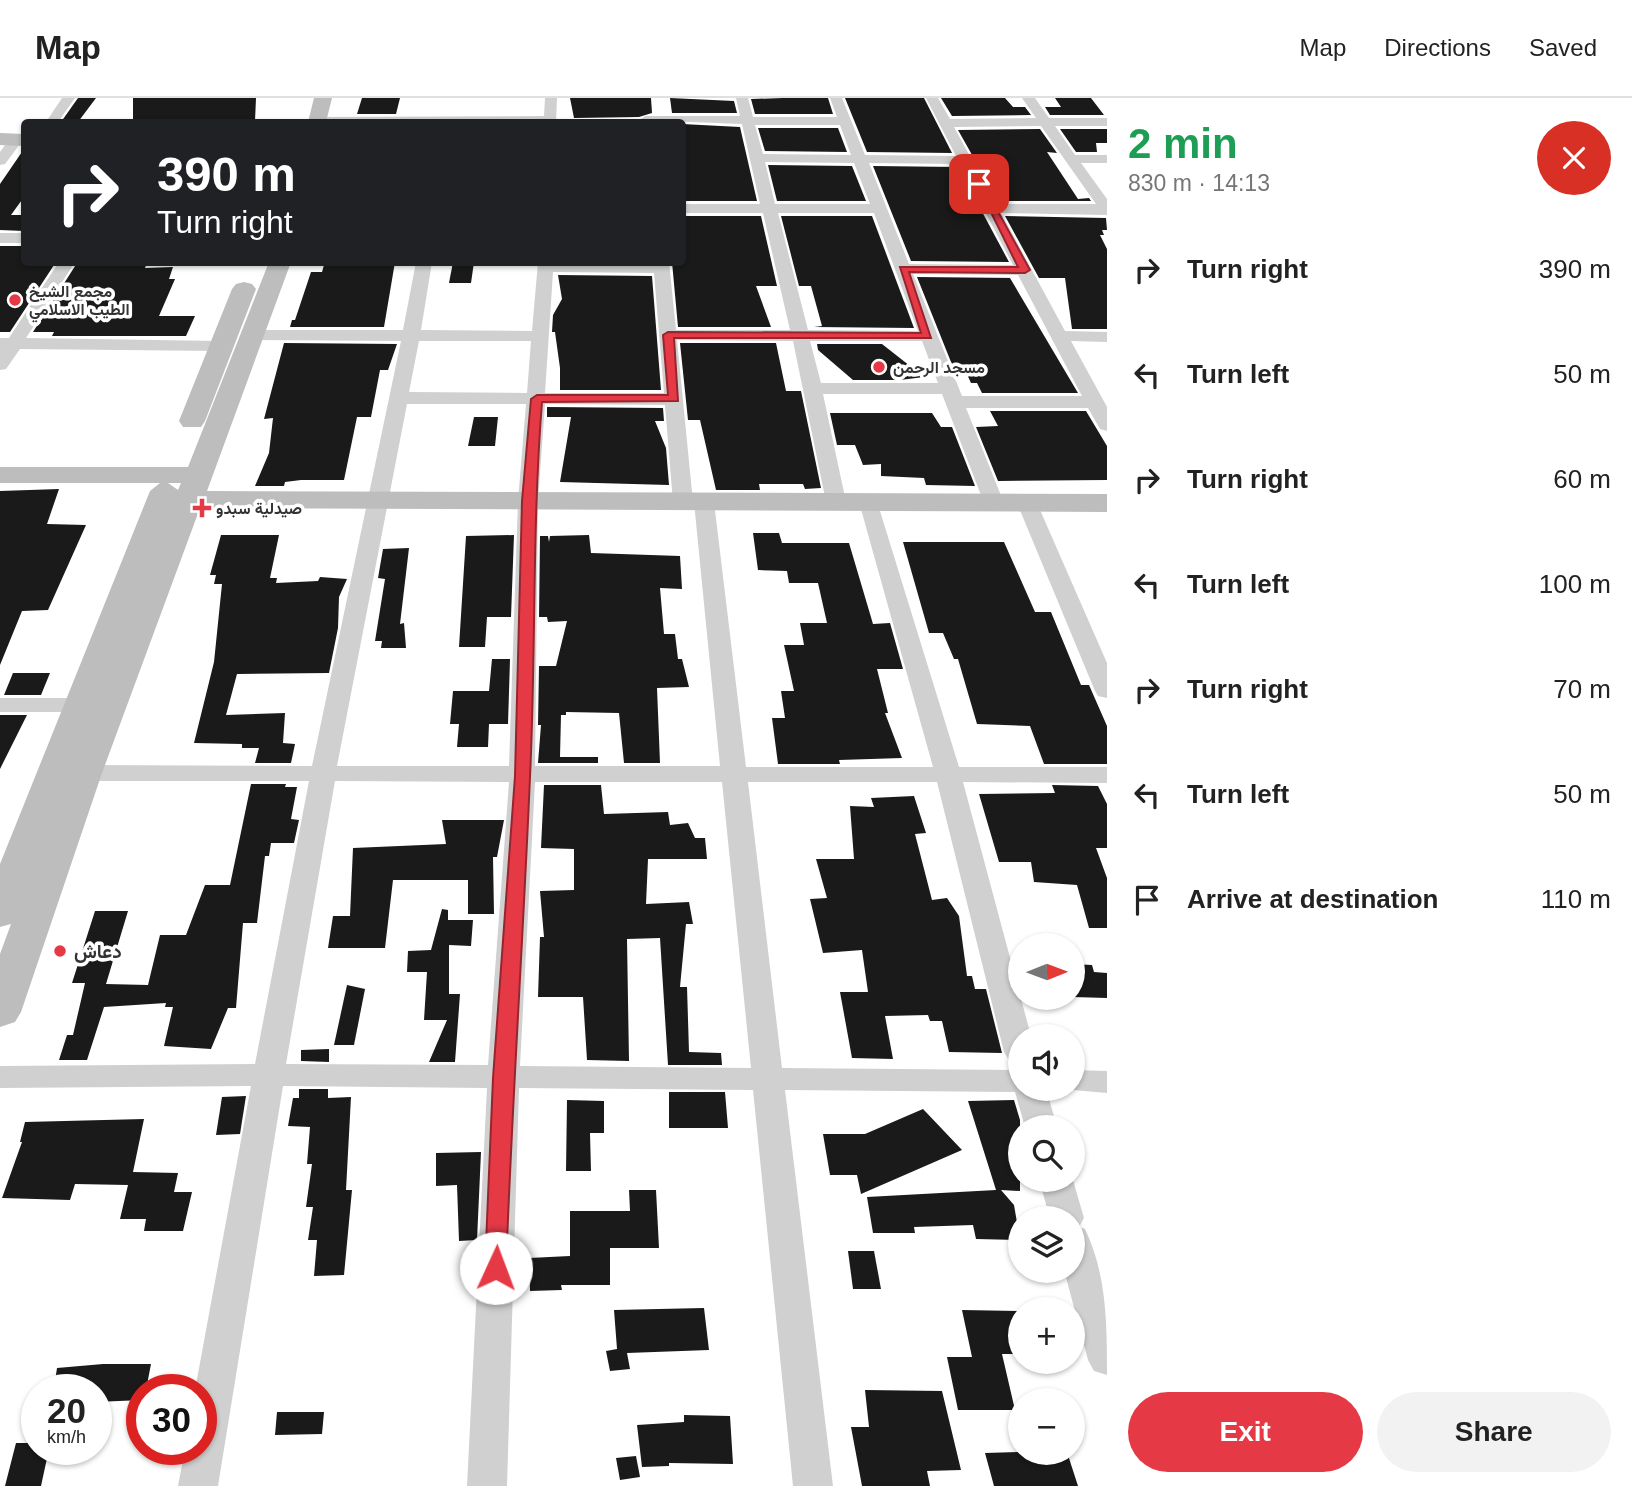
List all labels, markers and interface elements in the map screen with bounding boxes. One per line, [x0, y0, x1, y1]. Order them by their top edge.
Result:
text: Map [35, 29, 101, 66]
text: Map [1300, 34, 1346, 61]
text: Directions [1384, 34, 1491, 61]
text: Saved [1529, 34, 1597, 61]
text: 2 min [1128, 120, 1238, 167]
button: close [1537, 121, 1611, 195]
icon: right [42, 147, 133, 238]
text: 390 m [157, 147, 296, 201]
pin [949, 154, 1009, 214]
icon: arrive [960, 165, 998, 203]
text: 830 m · 14:13 [1128, 170, 1270, 196]
text: Turn right [157, 204, 293, 240]
icon: right [1128, 251, 1166, 289]
text: Turn right [1187, 254, 1308, 284]
text: 390 m [1539, 254, 1611, 284]
place label: مجمع الشيخ الطيب الاسلامي [29, 283, 130, 323]
marker: مجمع الشيخ الطيب الاسلامي [7, 292, 23, 308]
icon: left [1128, 356, 1166, 394]
marker: مسجد الرحمن [871, 359, 887, 375]
place label: مسجد الرحمن [893, 359, 985, 378]
text: Turn left [1187, 359, 1289, 389]
text: 50 m [1553, 359, 1611, 389]
icon: right [1128, 461, 1166, 499]
text: Turn right [1187, 464, 1308, 494]
text: 60 m [1553, 464, 1611, 494]
marker: صيدلية سبدو [194, 500, 210, 516]
place label: صيدلية سبدو [216, 500, 302, 519]
icon: left [1128, 566, 1166, 604]
text: Turn left [1187, 569, 1289, 599]
text: 100 m [1539, 569, 1611, 599]
icon: right [1128, 671, 1166, 709]
text: Turn right [1187, 674, 1308, 704]
text: 70 m [1553, 674, 1611, 704]
icon: left [1128, 776, 1166, 814]
text: Turn left [1187, 779, 1289, 809]
text: 50 m [1553, 779, 1611, 809]
icon: arrive [1128, 881, 1166, 919]
text: Arrive at destination [1187, 884, 1438, 914]
text: 110 m [1541, 884, 1611, 914]
north arrow [1008, 933, 1085, 1010]
map controls [1008, 933, 1085, 1465]
place label: دعاش [74, 941, 122, 963]
marker: دعاش [52, 943, 68, 959]
button: sound [1008, 1024, 1085, 1101]
button: search [1008, 1115, 1085, 1192]
button: layers [1008, 1206, 1085, 1283]
position arrow [459, 1231, 533, 1305]
button: + [1008, 1297, 1085, 1374]
speed limit sign: 30 [126, 1374, 217, 1465]
button: − [1008, 1388, 1085, 1465]
text: 20 [47, 1391, 86, 1430]
button: Exit [1128, 1392, 1363, 1472]
button: Share [1377, 1392, 1611, 1472]
text: km/h [47, 1427, 86, 1447]

